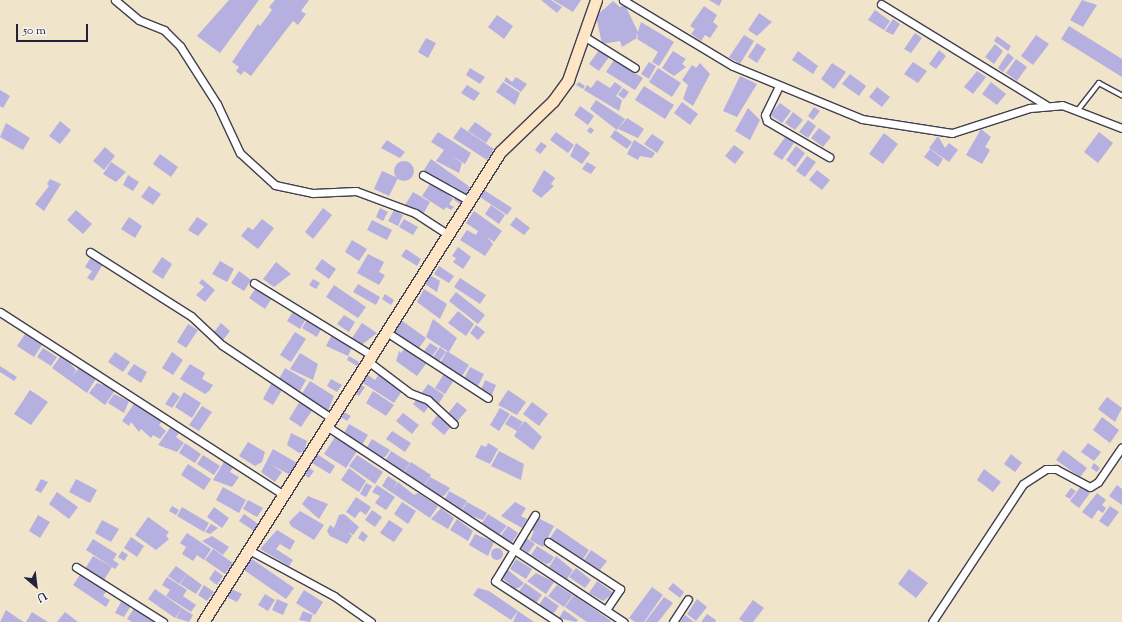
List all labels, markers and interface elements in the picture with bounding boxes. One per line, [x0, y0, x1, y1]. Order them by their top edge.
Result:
scale bar [18, 16, 90, 42]
text: 50 m [23, 22, 46, 40]
north arrow [16, 566, 56, 606]
text: U [34, 587, 49, 606]

